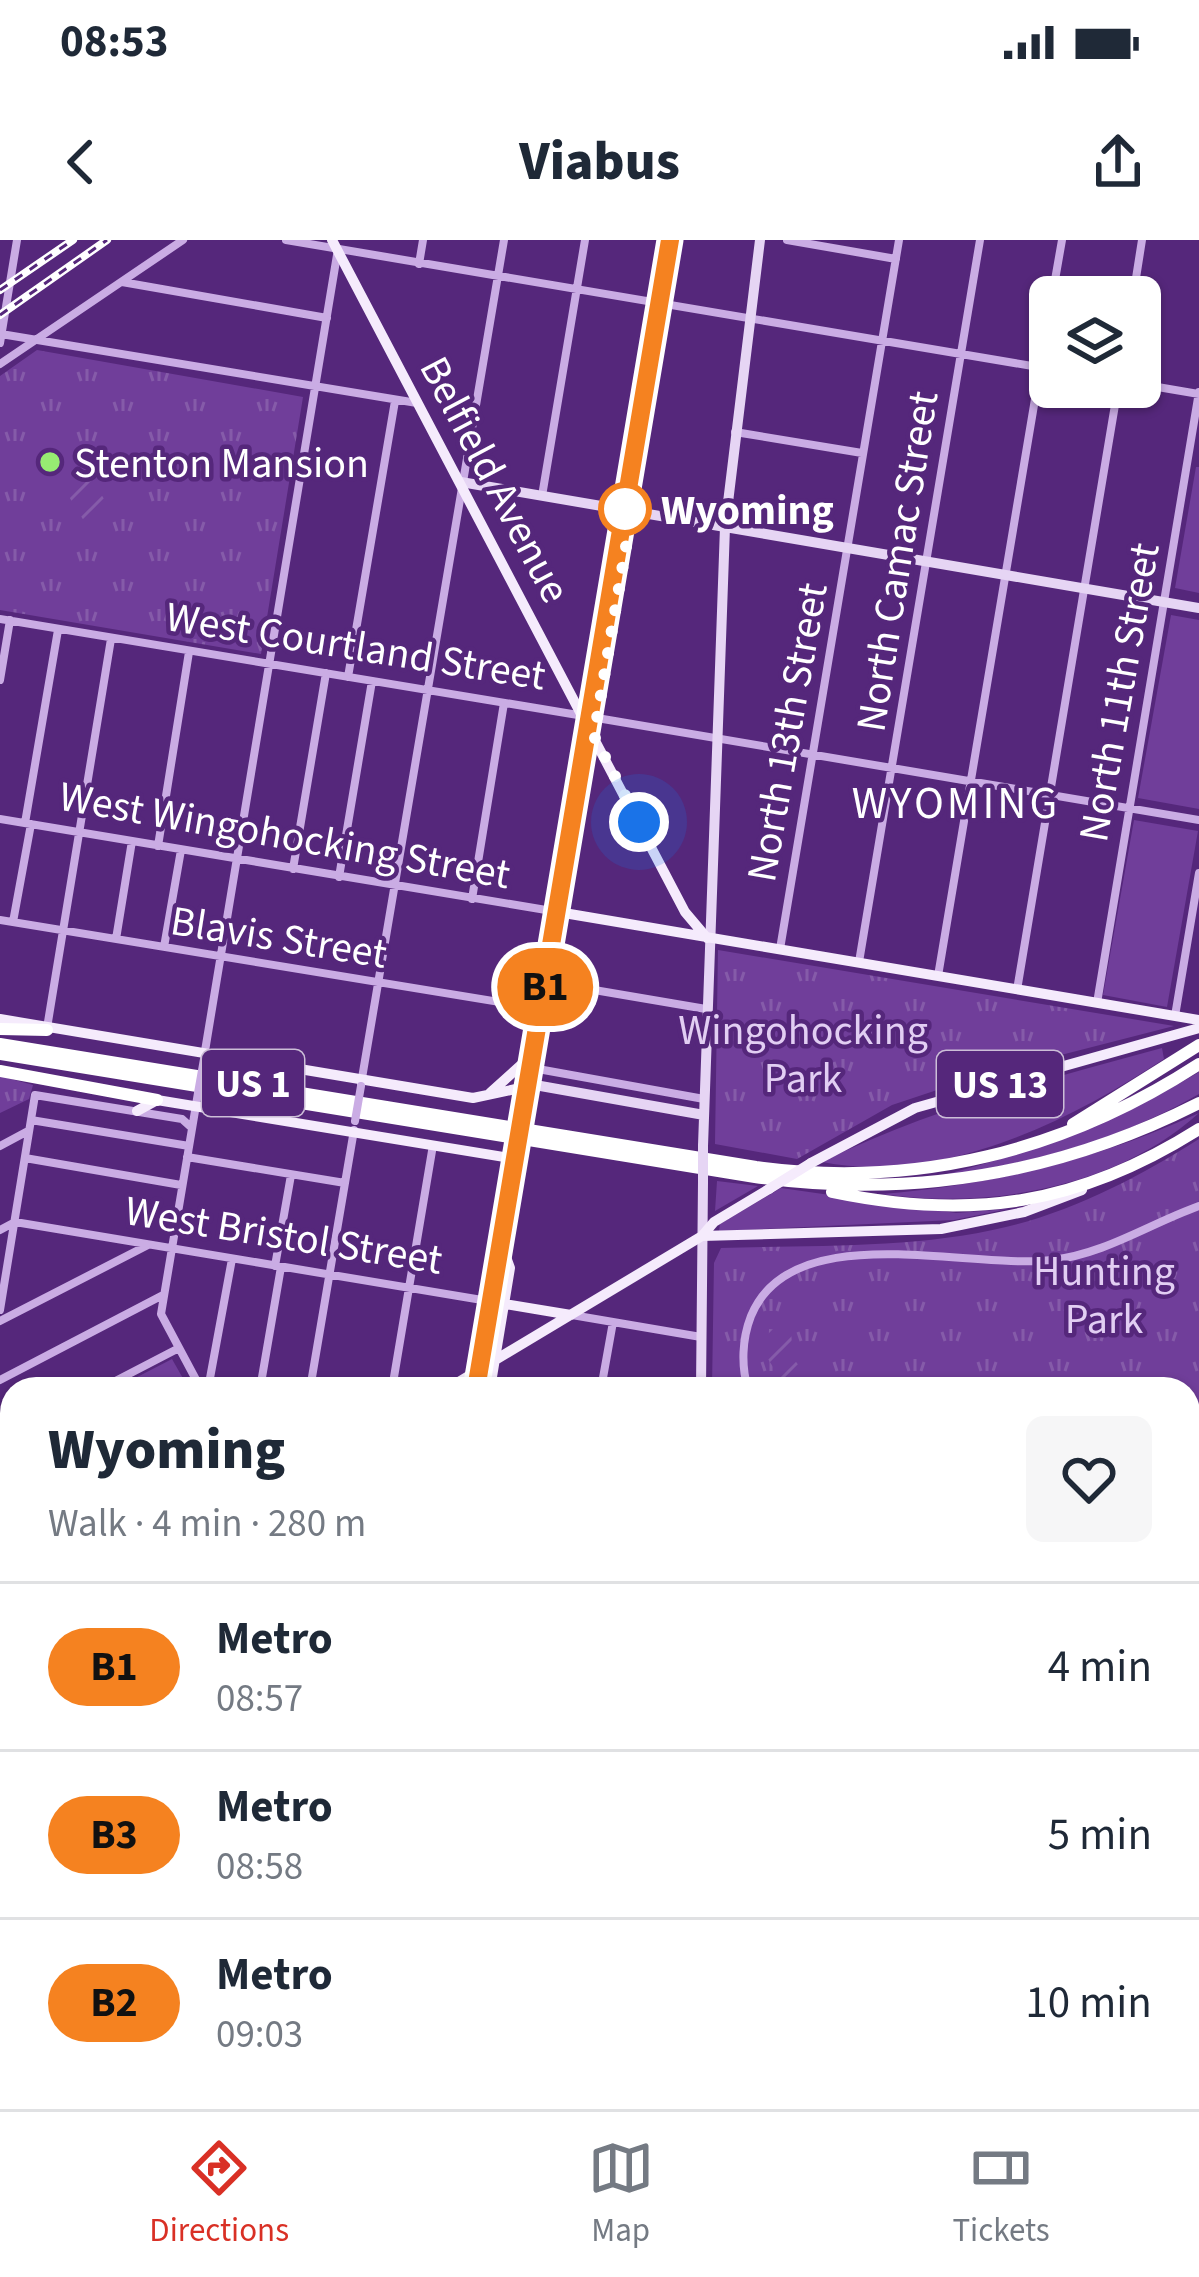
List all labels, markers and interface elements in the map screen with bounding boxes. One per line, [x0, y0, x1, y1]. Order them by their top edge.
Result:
text: 08:53 [60, 10, 169, 74]
text: Viabus [519, 124, 680, 201]
icon: back [48, 129, 114, 195]
icon: share [1085, 129, 1151, 195]
map controls [1029, 276, 1161, 408]
button: layers [1029, 276, 1161, 408]
street label: Belfield Avenue [404, 346, 584, 614]
street label: North Camac Street [841, 387, 955, 736]
place label: Stenton Mansion [74, 434, 369, 494]
marker: Stenton Mansion [37, 449, 63, 475]
place label: Wyoming [661, 481, 834, 541]
marker: Wyoming [600, 484, 650, 534]
street label: North 11th Street [1064, 538, 1176, 846]
street label: North 13th Street [732, 578, 844, 886]
street label: West Courtland Street [162, 587, 550, 707]
street label: West Wingohocking Street [55, 767, 515, 905]
district label: WYOMING [852, 772, 1060, 836]
your location [609, 792, 669, 852]
street label: Blavis Street [166, 891, 391, 985]
line badge: B1 [491, 948, 599, 1026]
text: B1 [521, 957, 569, 1017]
park label: Wingohocking Park [678, 1001, 928, 1109]
road number: US 1 [202, 1050, 304, 1116]
road number: US 13 [937, 1051, 1063, 1117]
street label: West Bristol Street [121, 1181, 447, 1291]
park label: Hunting Park [1033, 1242, 1175, 1350]
text: Wyoming [48, 1410, 285, 1491]
button: heart [1026, 1416, 1152, 1542]
text: Walk · 4 min · 280 m [48, 1496, 366, 1552]
text: Metro [216, 1607, 333, 1671]
text: 4 min [1048, 1635, 1152, 1699]
text: B1 [90, 1637, 138, 1697]
text: 08:57 [216, 1671, 303, 1727]
text: Metro [216, 1775, 333, 1839]
text: 5 min [1048, 1803, 1152, 1867]
text: B3 [90, 1805, 138, 1865]
text: 08:58 [216, 1839, 303, 1895]
text: Metro [216, 1943, 333, 2007]
text: 10 min [1025, 1971, 1152, 2035]
text: B2 [90, 1973, 138, 2033]
text: 09:03 [216, 2007, 303, 2063]
tab: Directions [149, 2135, 289, 2254]
tab: Map [588, 2135, 654, 2254]
tab: Tickets [952, 2135, 1050, 2254]

